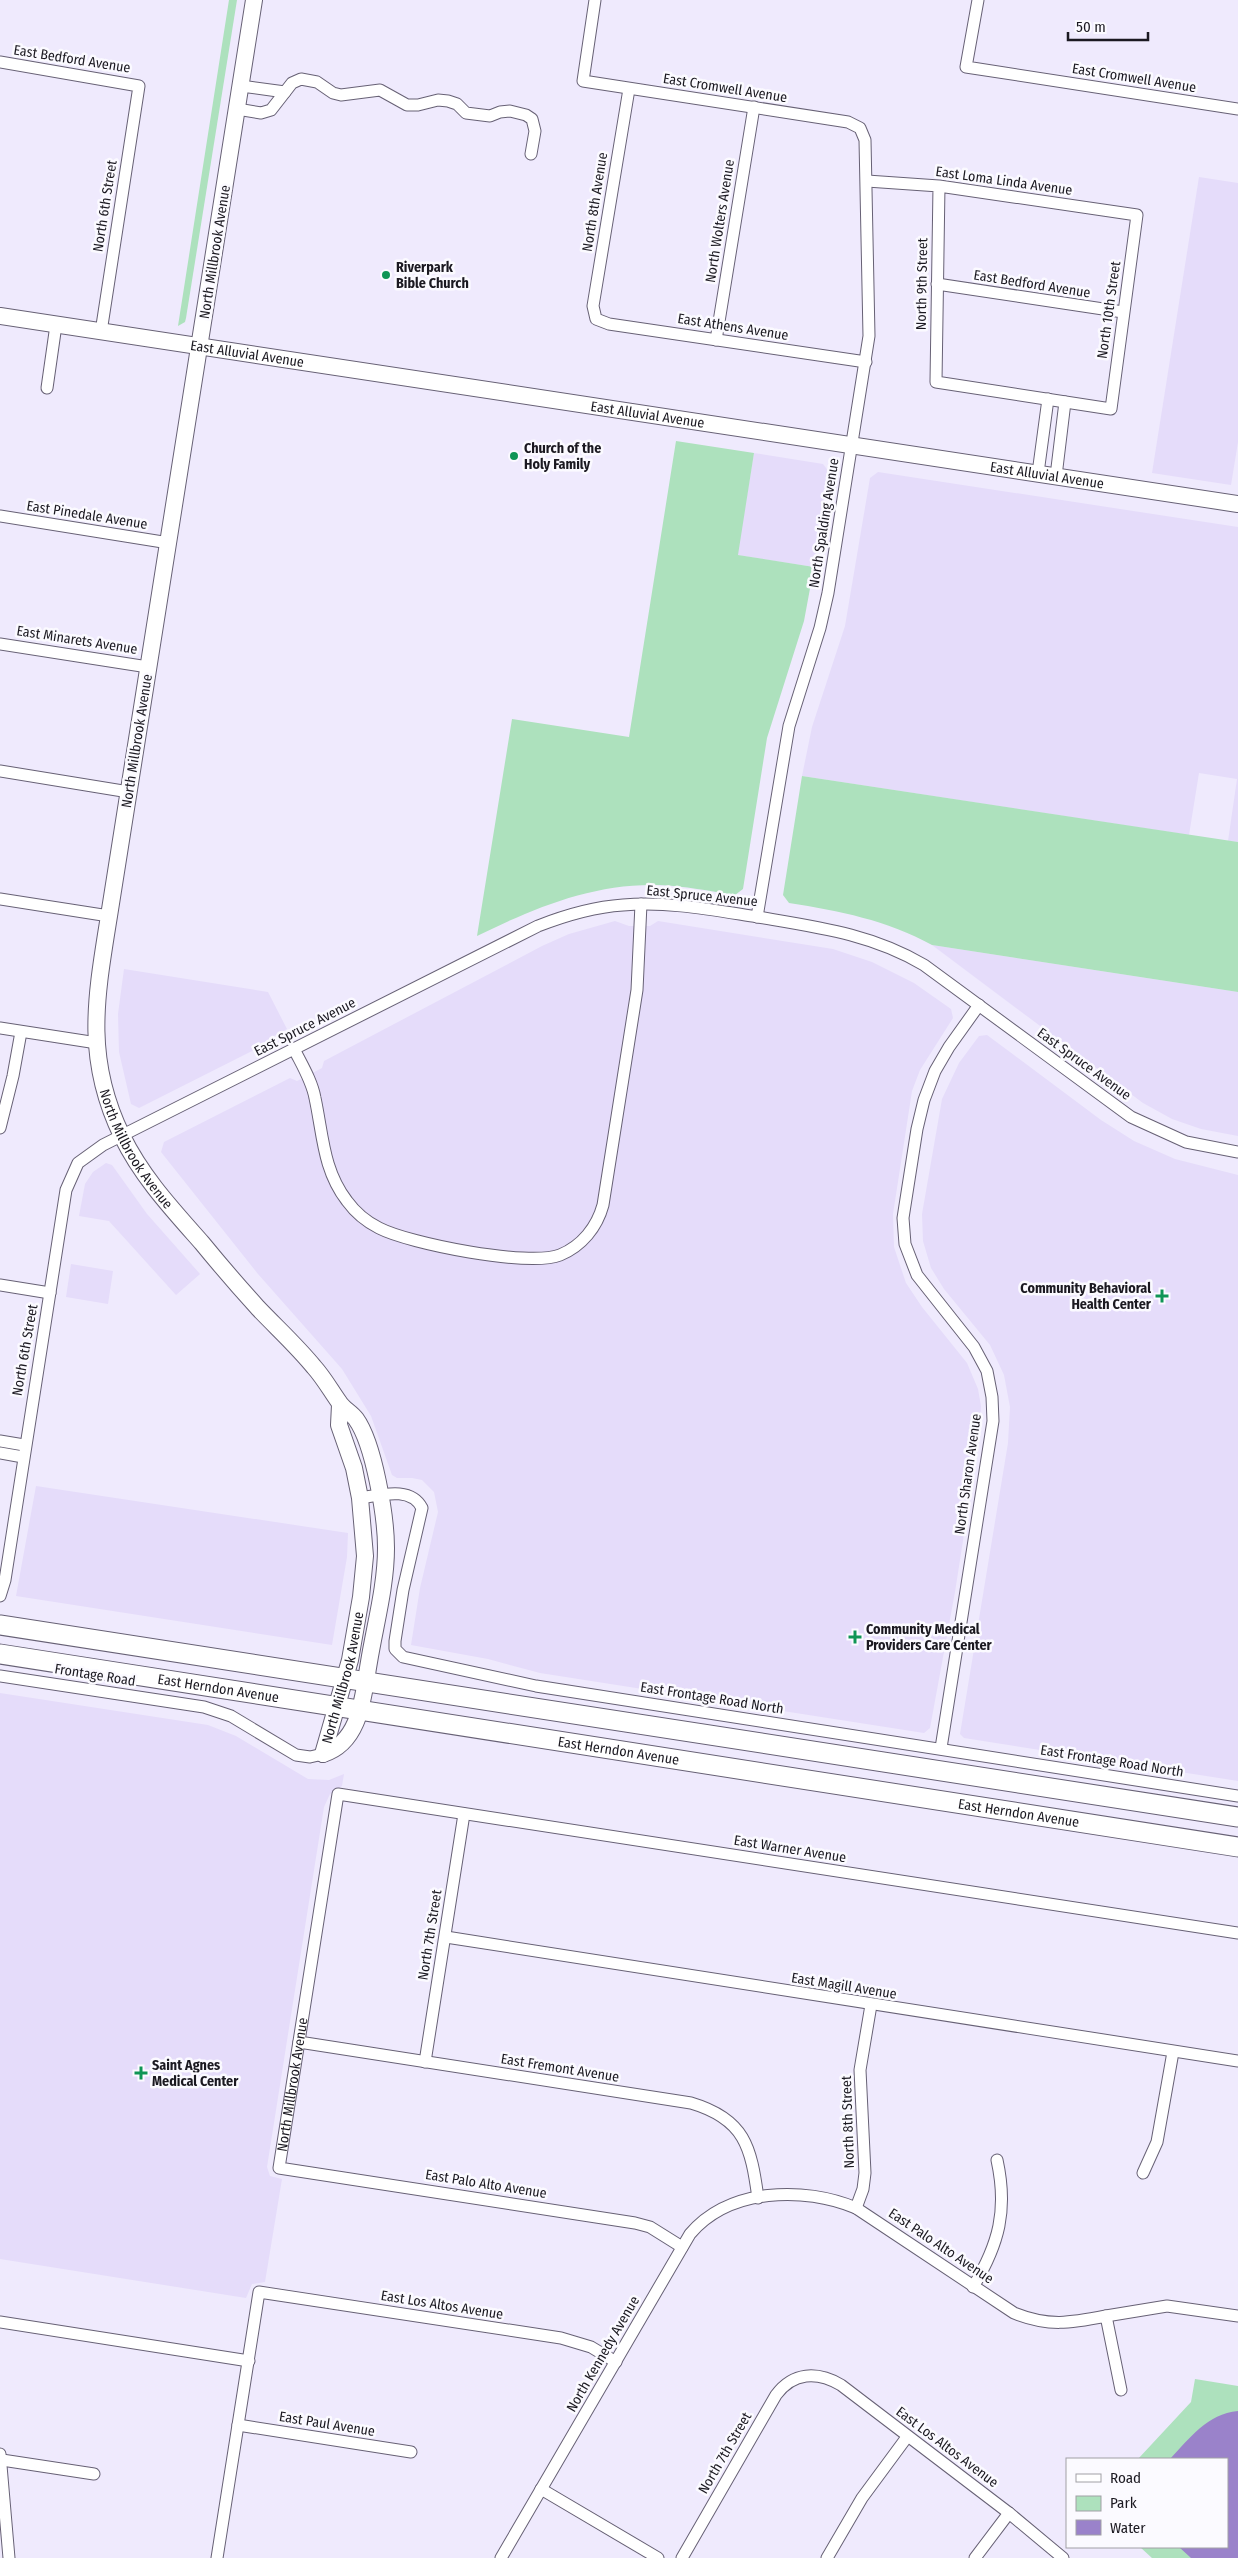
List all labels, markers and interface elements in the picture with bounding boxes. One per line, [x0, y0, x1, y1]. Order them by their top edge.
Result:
scale bar [1068, 10, 1148, 42]
text: 50 m [1076, 18, 1106, 36]
street label: East Bedford Avenue [12, 41, 132, 77]
street label: East Cromwell Avenue [1071, 60, 1197, 96]
street label: East Cromwell Avenue [662, 70, 788, 106]
street label: North 8th Avenue [579, 151, 611, 253]
street label: North Wolters Avenue [702, 158, 738, 284]
street label: North 6th Street [89, 159, 121, 253]
street label: East Loma Linda Avenue [934, 163, 1074, 199]
street label: North Millbrook Avenue [196, 184, 234, 320]
street label: North 9th Street [913, 237, 931, 330]
place label: Riverpark Bible Church [396, 259, 469, 292]
street label: North 10th Street [1094, 260, 1124, 360]
street label: East Bedford Avenue [972, 266, 1092, 302]
marker: Riverpark Bible Church [380, 269, 392, 281]
street label: East Athens Avenue [676, 310, 790, 344]
street label: East Alluvial Avenue [189, 337, 305, 371]
street label: East Alluvial Avenue [590, 397, 706, 431]
place label: Church of the Holy Family [524, 440, 601, 473]
marker: Church of the Holy Family [508, 450, 520, 462]
street label: North Spalding Avenue [805, 457, 843, 589]
street label: East Alluvial Avenue [989, 458, 1105, 492]
street label: East Pinedale Avenue [25, 497, 149, 533]
street label: East Minarets Avenue [15, 622, 139, 658]
street label: North Millbrook Avenue [118, 673, 156, 809]
street label: East Spruce Avenue [646, 882, 758, 910]
street label: East Spruce Avenue [251, 994, 359, 1060]
street label: East Spruce Avenue [1034, 1024, 1134, 1104]
street label: North Millbrook Avenue [96, 1087, 177, 1212]
place label: Community Behavioral Health Center [1020, 1280, 1152, 1313]
marker: Community Behavioral Health Center [1155, 1289, 1169, 1303]
street label: North 6th Street [9, 1303, 41, 1397]
street label: North Sharon Avenue [951, 1412, 985, 1535]
street label: North Millbrook Avenue [318, 1610, 367, 1746]
place label: Community Medical Providers Care Center [866, 1621, 993, 1654]
marker: Community Medical Providers Care Center [848, 1630, 862, 1644]
street label: Frontage Road [53, 1660, 137, 1690]
street label: East Herndon Avenue [157, 1670, 280, 1706]
street label: East Frontage Road North [639, 1678, 785, 1718]
street label: East Herndon Avenue [557, 1733, 680, 1768]
street label: East Frontage Road North [1039, 1741, 1185, 1781]
street label: East Herndon Avenue [957, 1795, 1081, 1831]
street label: East Warner Avenue [733, 1832, 847, 1866]
street label: North 7th Street [414, 1888, 446, 1981]
street label: East Magill Avenue [790, 1969, 898, 2003]
street label: North Millbrook Avenue [273, 2016, 311, 2153]
street label: East Fremont Avenue [500, 2050, 620, 2086]
place label: Saint Agnes Medical Center [152, 2057, 239, 2090]
marker: Saint Agnes Medical Center [134, 2066, 148, 2080]
street label: North 8th Street [838, 2075, 858, 2169]
street label: East Palo Alto Avenue [424, 2166, 548, 2202]
street label: East Palo Alto Avenue [885, 2205, 997, 2287]
street label: East Los Altos Avenue [380, 2287, 504, 2323]
street label: North Kennedy Avenue [563, 2293, 643, 2415]
street label: East Los Altos Avenue [893, 2403, 1002, 2491]
street label: East Paul Avenue [278, 2408, 376, 2440]
street label: North 7th Street [695, 2409, 755, 2497]
legend [1066, 2458, 1228, 2548]
text: Road [1110, 2469, 1141, 2487]
text: Park [1110, 2494, 1137, 2512]
text: Water [1110, 2519, 1146, 2537]

